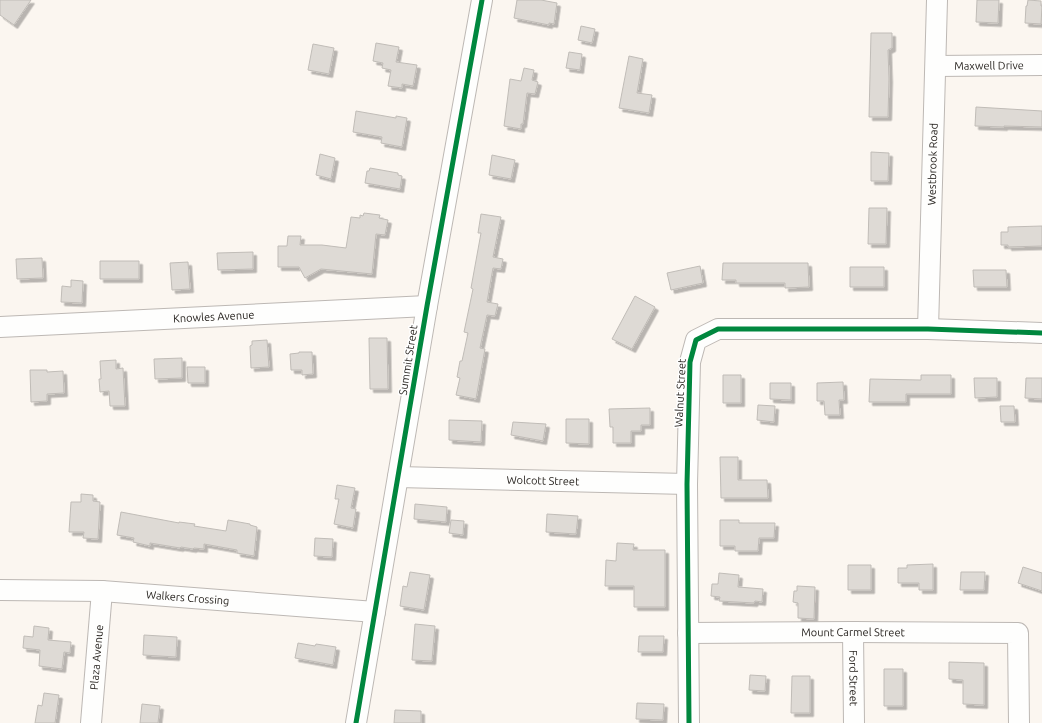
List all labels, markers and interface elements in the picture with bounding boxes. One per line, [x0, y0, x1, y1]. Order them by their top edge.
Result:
street label: Maxwell Drive [954, 59, 1024, 72]
street label: Westbrook Road [925, 123, 940, 205]
street label: Knowles Avenue [173, 308, 255, 324]
street label: Summit Street [396, 323, 420, 396]
street label: Walnut Street [672, 358, 688, 428]
street label: Wolcott Street [506, 474, 580, 487]
street label: Walkers Crossing [146, 588, 230, 607]
street label: Plaza Avenue [88, 624, 105, 690]
street label: Mount Carmel Street [801, 626, 906, 638]
street label: Ford Street [847, 650, 860, 707]

